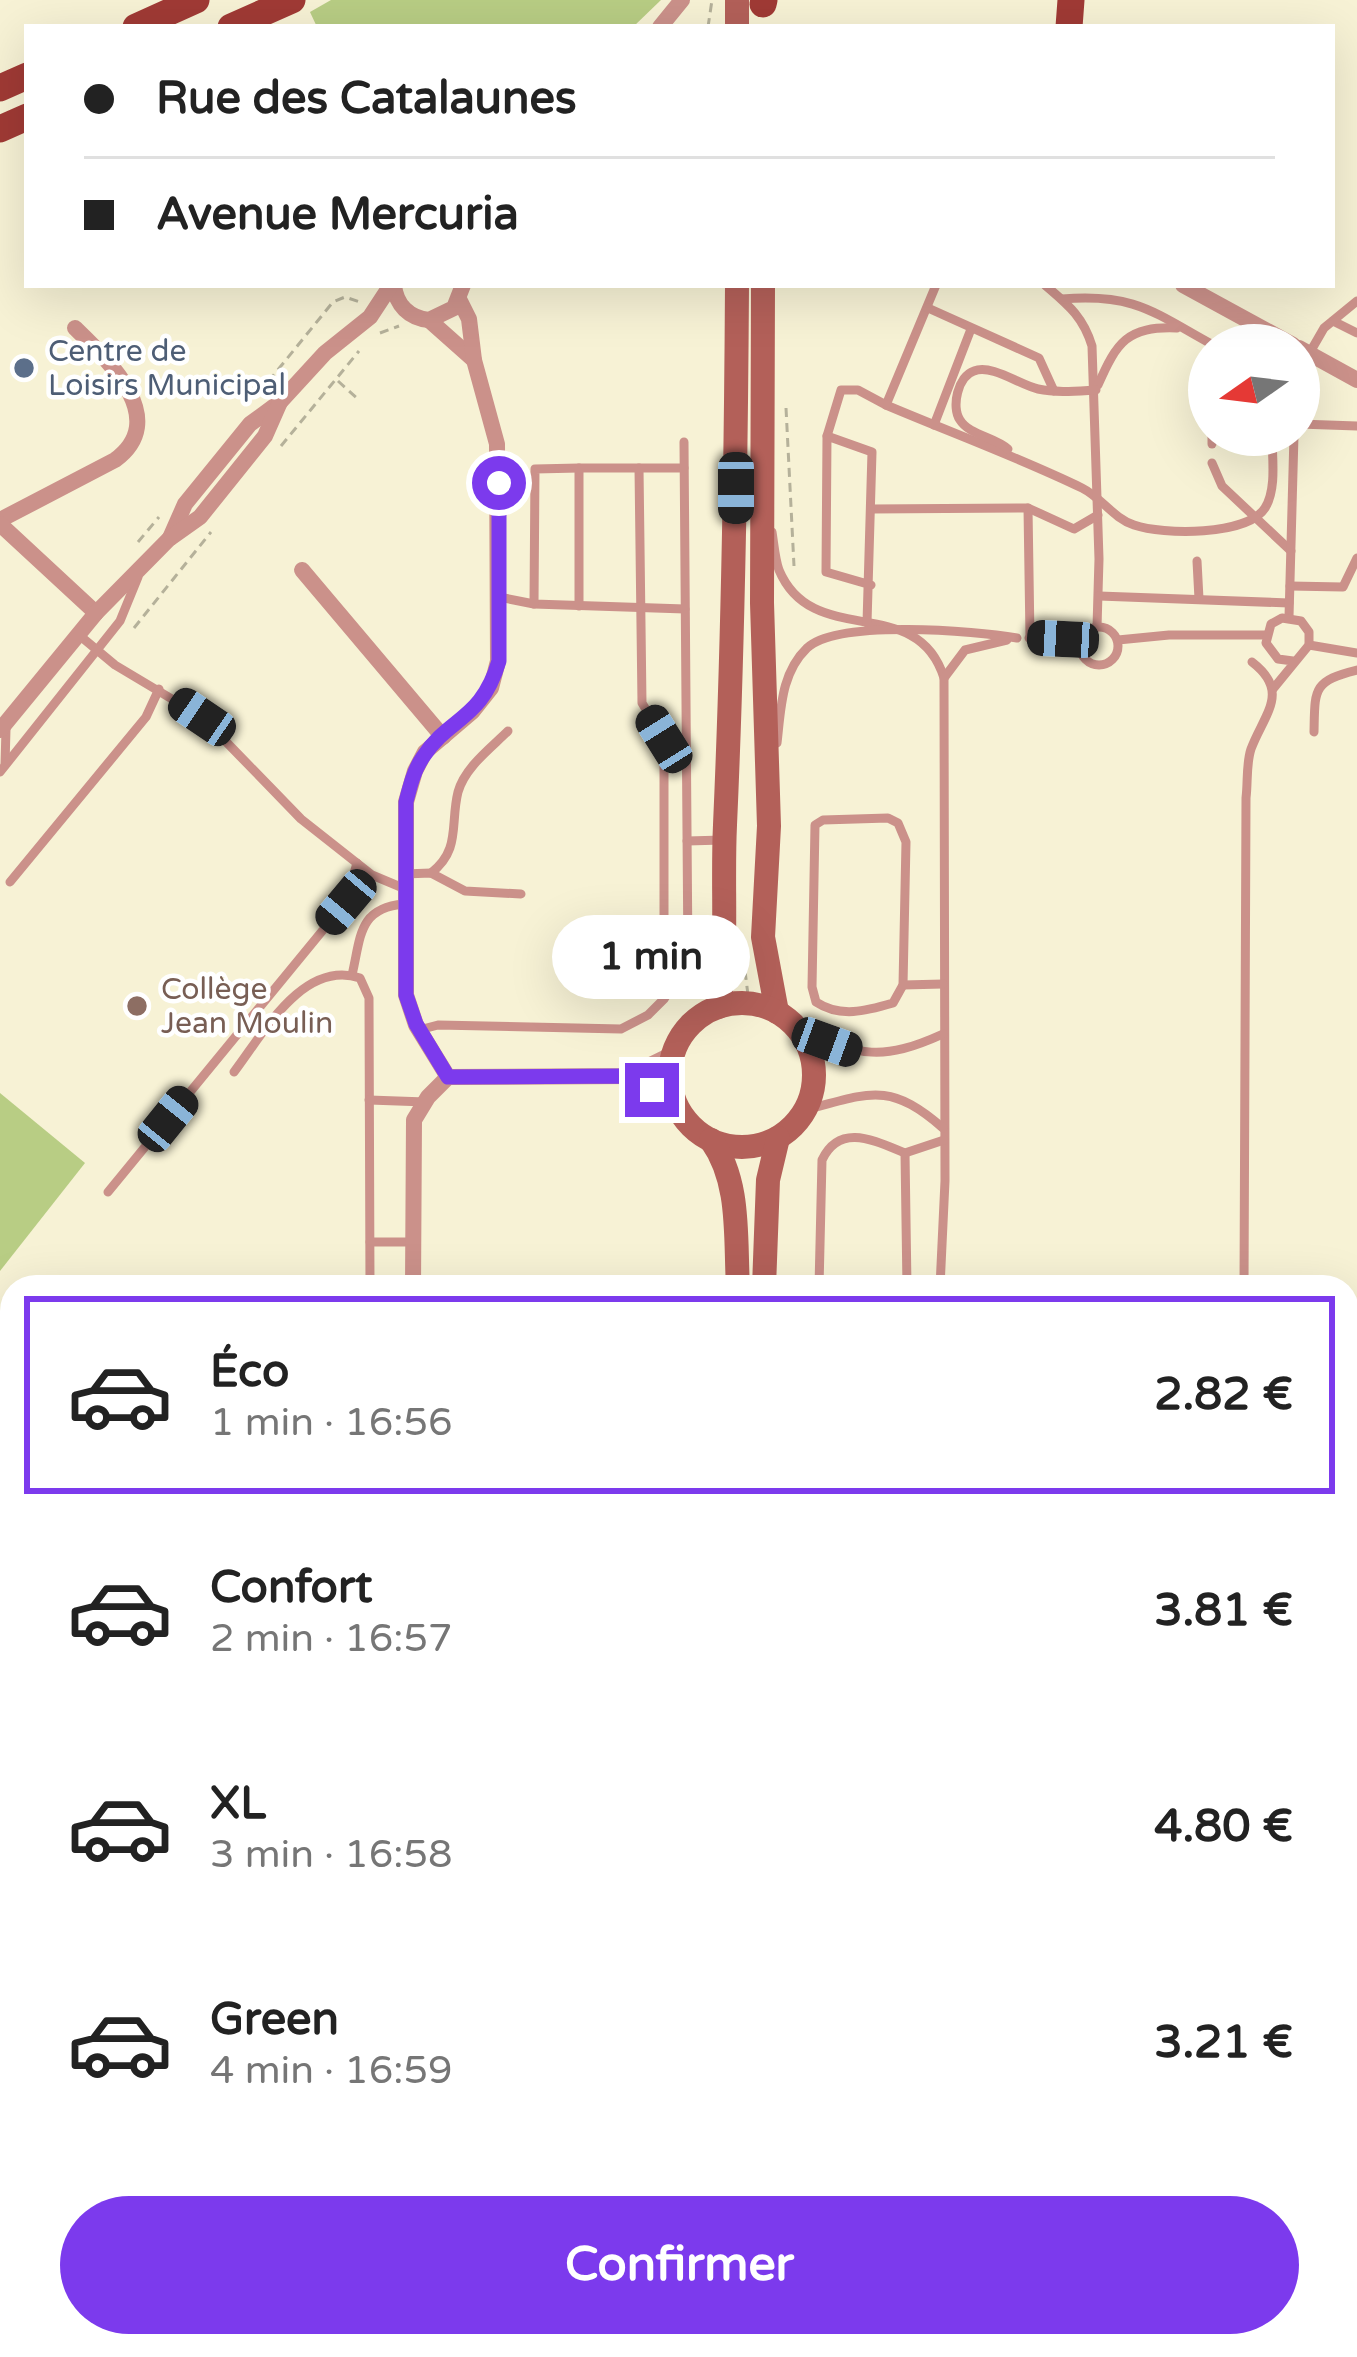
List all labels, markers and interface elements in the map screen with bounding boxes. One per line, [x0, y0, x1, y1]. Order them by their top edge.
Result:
text: Rue des Catalaunes [156, 72, 576, 126]
text: Avenue Mercuria [156, 188, 519, 242]
north arrow [1188, 324, 1320, 456]
map controls [1188, 324, 1320, 456]
place label: Centre de Loisirs Municipal [48, 333, 286, 404]
marker: Centre de Loisirs Municipal [11, 355, 37, 381]
car [718, 452, 754, 524]
route start [472, 456, 526, 510]
car [1026, 619, 1100, 659]
car [162, 682, 242, 752]
car [630, 699, 698, 779]
car [309, 863, 383, 941]
callout: 1 min [553, 916, 751, 1000]
text: 1 min [599, 933, 703, 980]
place label: Collège Jean Moulin [161, 971, 333, 1042]
marker: Collège Jean Moulin [124, 993, 150, 1019]
car [787, 1013, 867, 1071]
route end [625, 1063, 679, 1117]
car [131, 1080, 205, 1158]
icon: car [66, 1341, 174, 1449]
text: Éco [210, 1345, 289, 1399]
text: 2.82 € [1154, 1368, 1293, 1422]
text: 1 min · 16:56 [210, 1399, 452, 1446]
icon: car [66, 1557, 174, 1665]
text: Confort [210, 1561, 372, 1615]
text: 3.81 € [1154, 1584, 1293, 1638]
text: 2 min · 16:57 [210, 1615, 452, 1662]
icon: car [66, 1773, 174, 1881]
text: XL [210, 1777, 266, 1831]
text: 4.80 € [1154, 1800, 1293, 1854]
text: 3 min · 16:58 [210, 1831, 452, 1878]
icon: car [66, 1989, 174, 2097]
text: Green [210, 1993, 339, 2047]
text: 3.21 € [1154, 2016, 1293, 2070]
text: 4 min · 16:59 [210, 2047, 452, 2094]
button: Confirmer [60, 2196, 1299, 2334]

